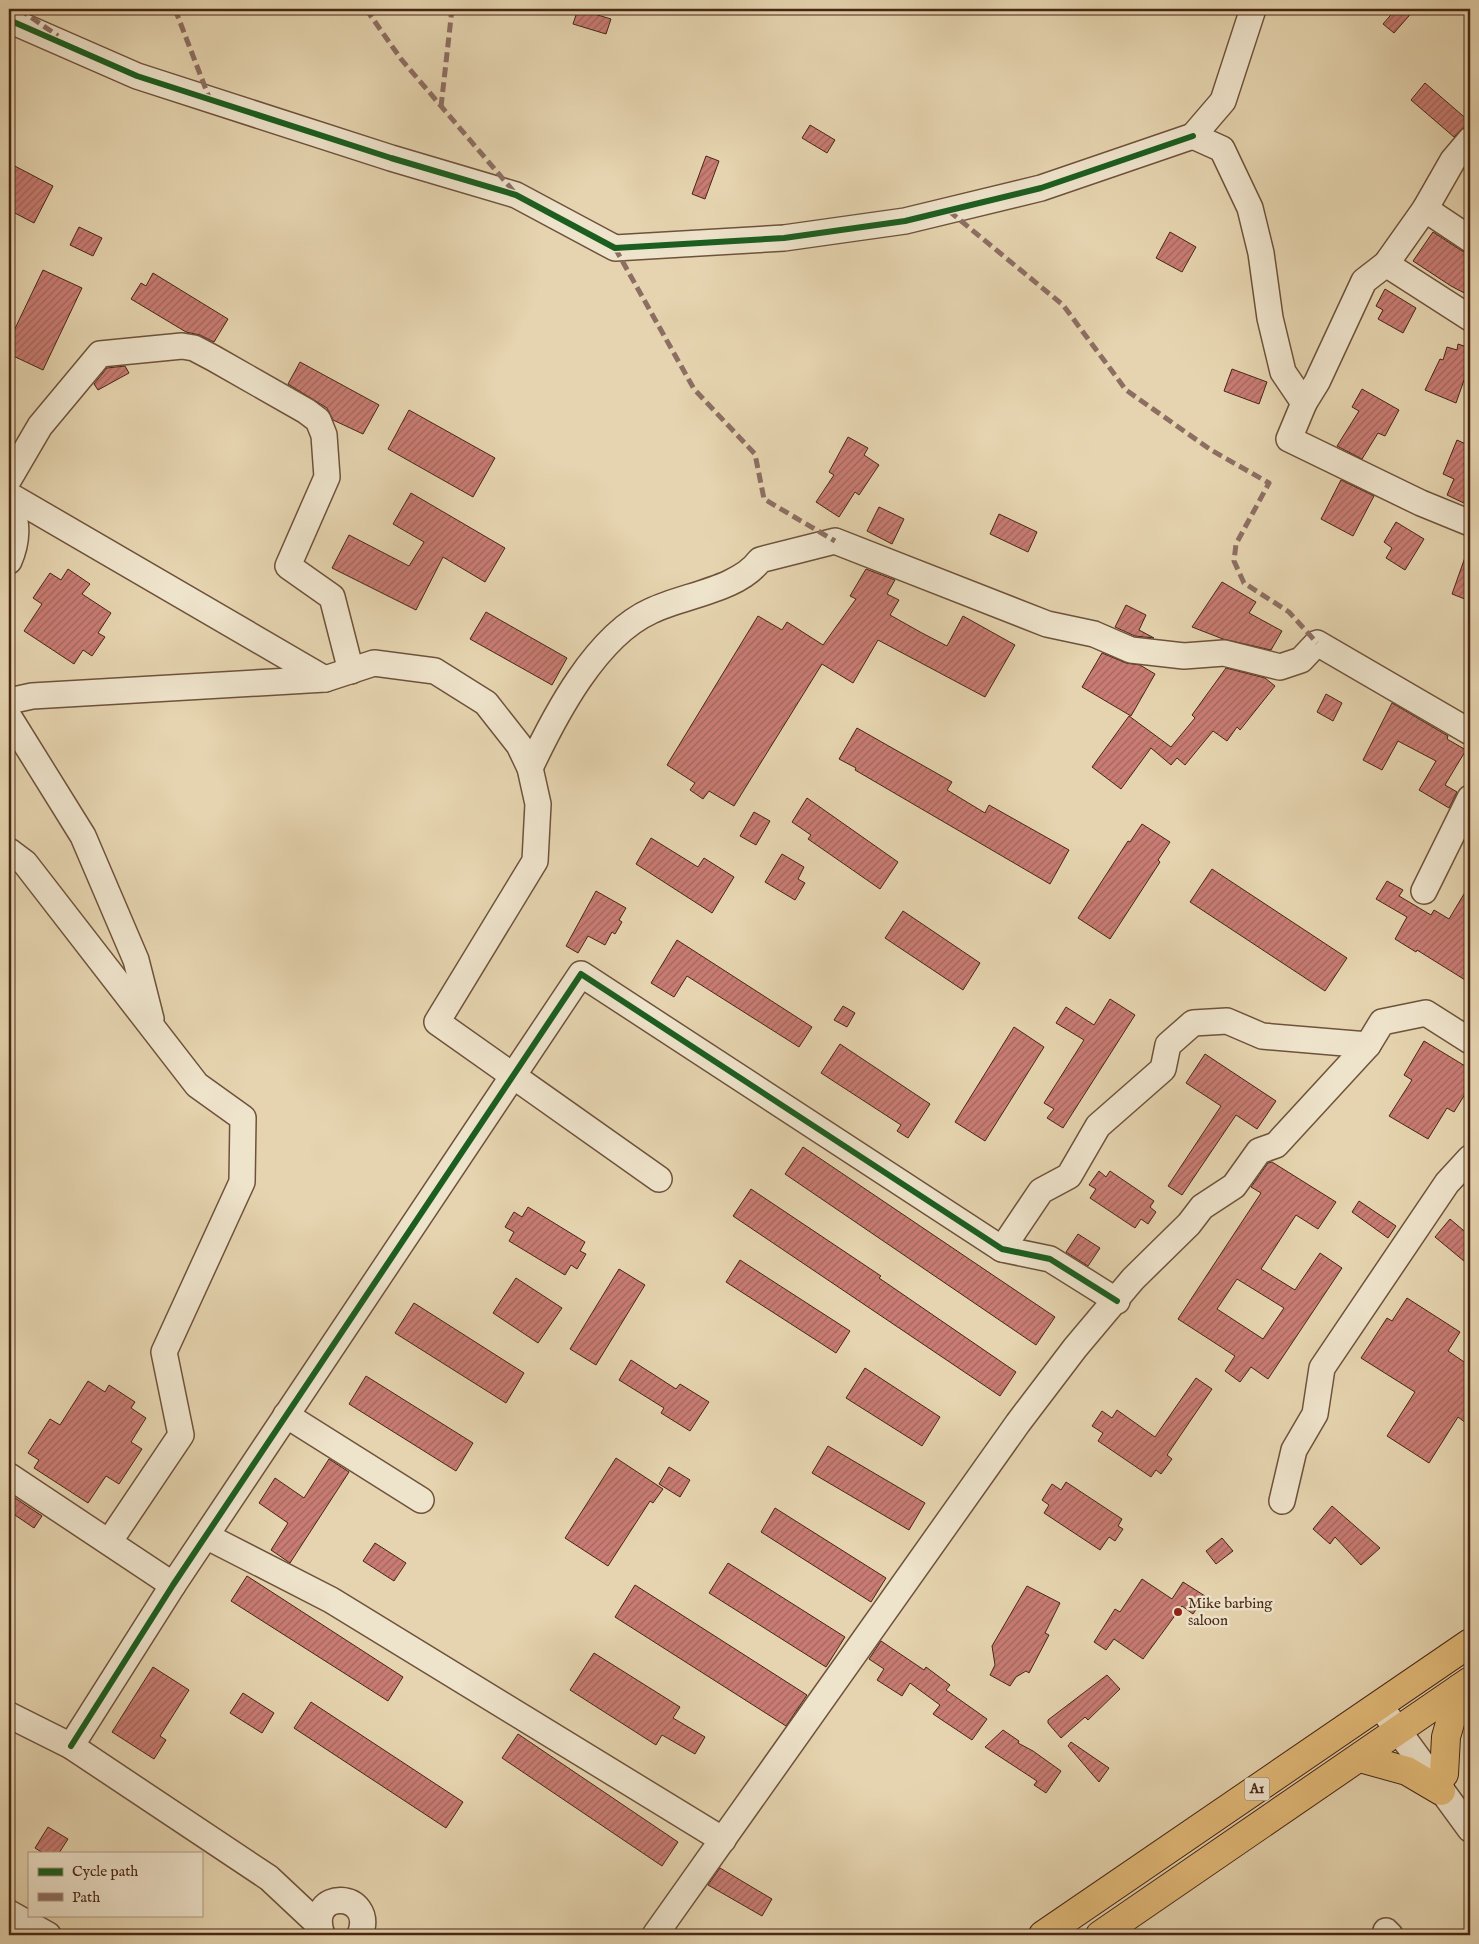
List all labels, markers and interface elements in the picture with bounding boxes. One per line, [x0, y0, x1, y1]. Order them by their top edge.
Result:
place label: Mike barbing saloon [1188, 1594, 1273, 1630]
marker: Mike barbing saloon [1172, 1606, 1184, 1618]
road number: A1 [1244, 1778, 1270, 1800]
legend [28, 1852, 202, 1916]
text: Cycle path [72, 1862, 138, 1881]
text: Path [72, 1888, 100, 1907]

